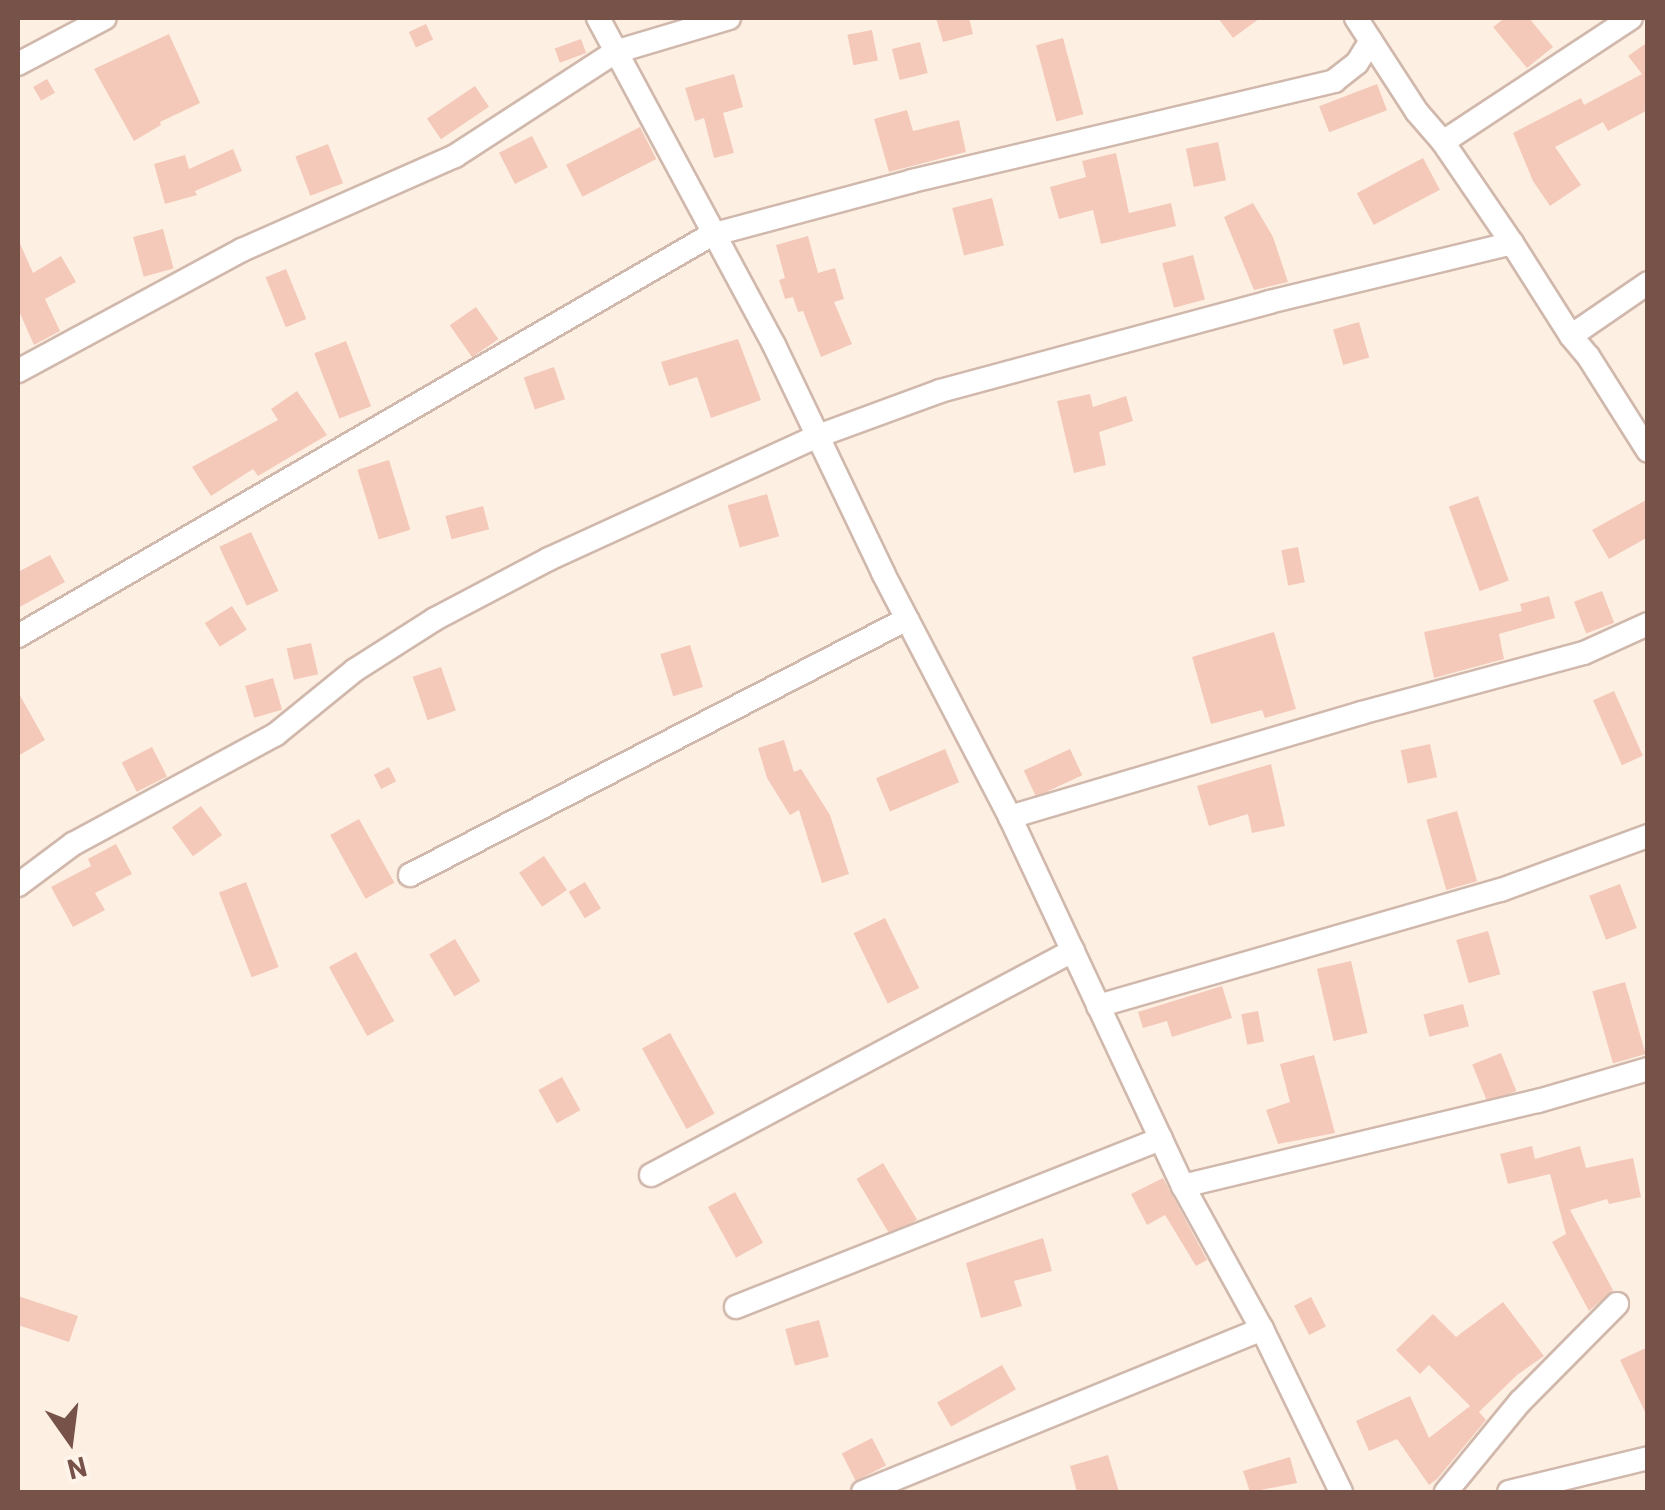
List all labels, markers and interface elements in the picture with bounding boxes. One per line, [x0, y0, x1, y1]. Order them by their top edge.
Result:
north arrow [20, 1390, 120, 1490]
text: N [64, 1450, 90, 1488]

